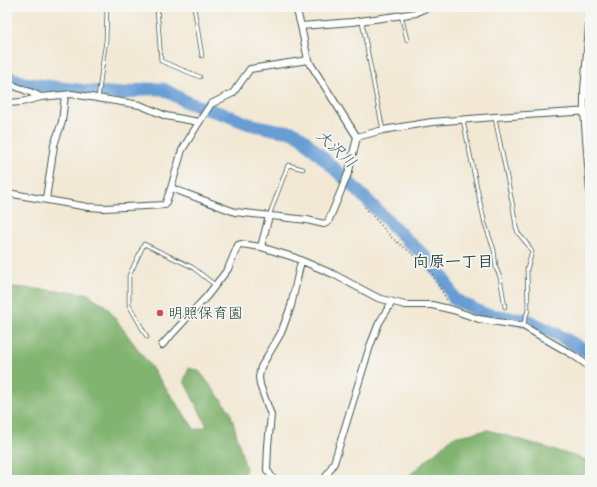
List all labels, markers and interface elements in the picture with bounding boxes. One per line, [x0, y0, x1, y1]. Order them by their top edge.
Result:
water label: 大沢川 [312, 126, 360, 172]
district label: 向原一丁目 [413, 253, 493, 271]
place label: 明照保育園 [168, 304, 243, 322]
marker: 明照保育園 [155, 308, 165, 318]

